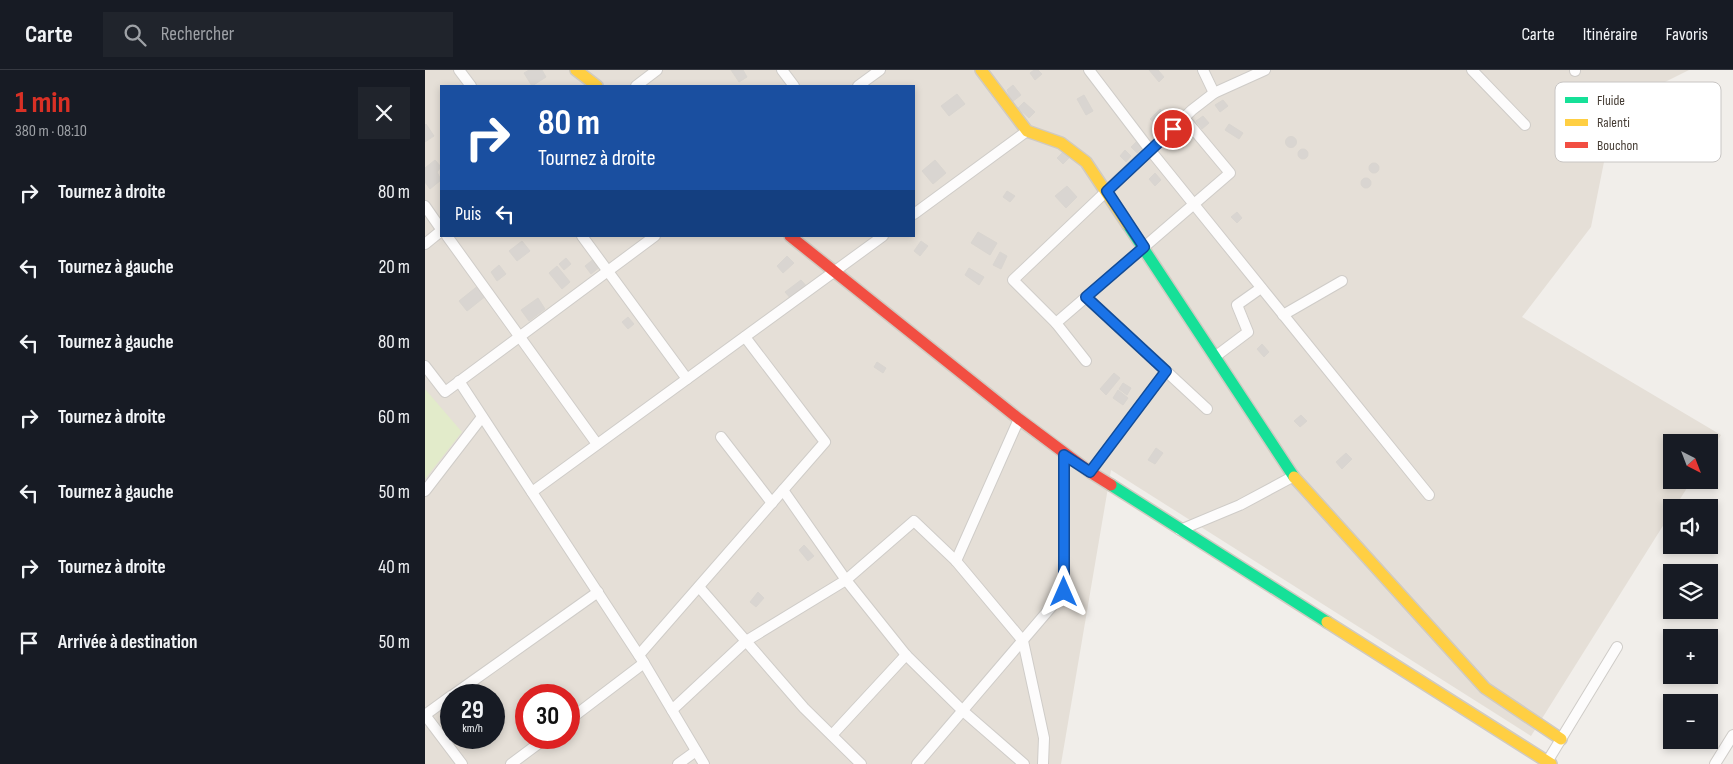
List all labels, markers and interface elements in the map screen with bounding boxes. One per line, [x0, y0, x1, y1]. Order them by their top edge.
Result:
search box [103, 12, 453, 57]
text: Carte [25, 20, 73, 49]
icon: search [121, 21, 149, 49]
text: Rechercher [161, 23, 234, 46]
text: Carte [1521, 24, 1555, 45]
text: Itinéraire [1583, 24, 1637, 45]
text: Favoris [1665, 24, 1708, 45]
legend [1555, 82, 1721, 162]
text: 1 min [15, 85, 71, 121]
button: close [358, 87, 410, 139]
text: Fluide [1597, 92, 1625, 109]
text: 80 m [538, 102, 600, 145]
icon: right [455, 105, 520, 170]
pin [1152, 108, 1194, 150]
text: Ralenti [1597, 114, 1630, 131]
icon: arrive [1159, 115, 1187, 143]
text: 380 m · 08:10 [15, 122, 87, 141]
text: Bouchon [1597, 137, 1638, 154]
text: Tournez à droite [538, 145, 655, 172]
icon: right [15, 179, 43, 207]
text: Tournez à droite [58, 181, 166, 204]
text: 80 m [378, 181, 410, 204]
icon: left [491, 200, 519, 228]
text: Puis [455, 203, 481, 226]
icon: left [15, 254, 43, 282]
text: Tournez à gauche [58, 256, 174, 279]
text: 20 m [378, 256, 410, 279]
icon: left [15, 329, 43, 357]
text: Tournez à gauche [58, 331, 174, 354]
text: 80 m [378, 331, 410, 354]
icon: right [15, 404, 43, 432]
text: Tournez à droite [58, 406, 166, 429]
text: 60 m [378, 406, 410, 429]
north arrow [1663, 434, 1717, 489]
map controls [1663, 434, 1718, 749]
icon: left [15, 479, 43, 507]
text: Tournez à gauche [58, 481, 174, 504]
text: 50 m [379, 481, 410, 504]
button: sound [1663, 499, 1718, 554]
icon: right [15, 554, 43, 582]
text: Tournez à droite [58, 556, 166, 579]
text: 40 m [378, 556, 410, 579]
button: layers [1663, 564, 1718, 619]
position arrow [1037, 565, 1089, 617]
icon: arrive [15, 629, 43, 657]
button: + [1663, 629, 1718, 684]
text: Arrivée à destination [58, 631, 198, 654]
text: 50 m [379, 631, 410, 654]
speed limit sign: 30 [515, 684, 580, 749]
button: − [1663, 694, 1718, 749]
text: 29 [461, 695, 484, 726]
text: km/h [462, 721, 483, 736]

